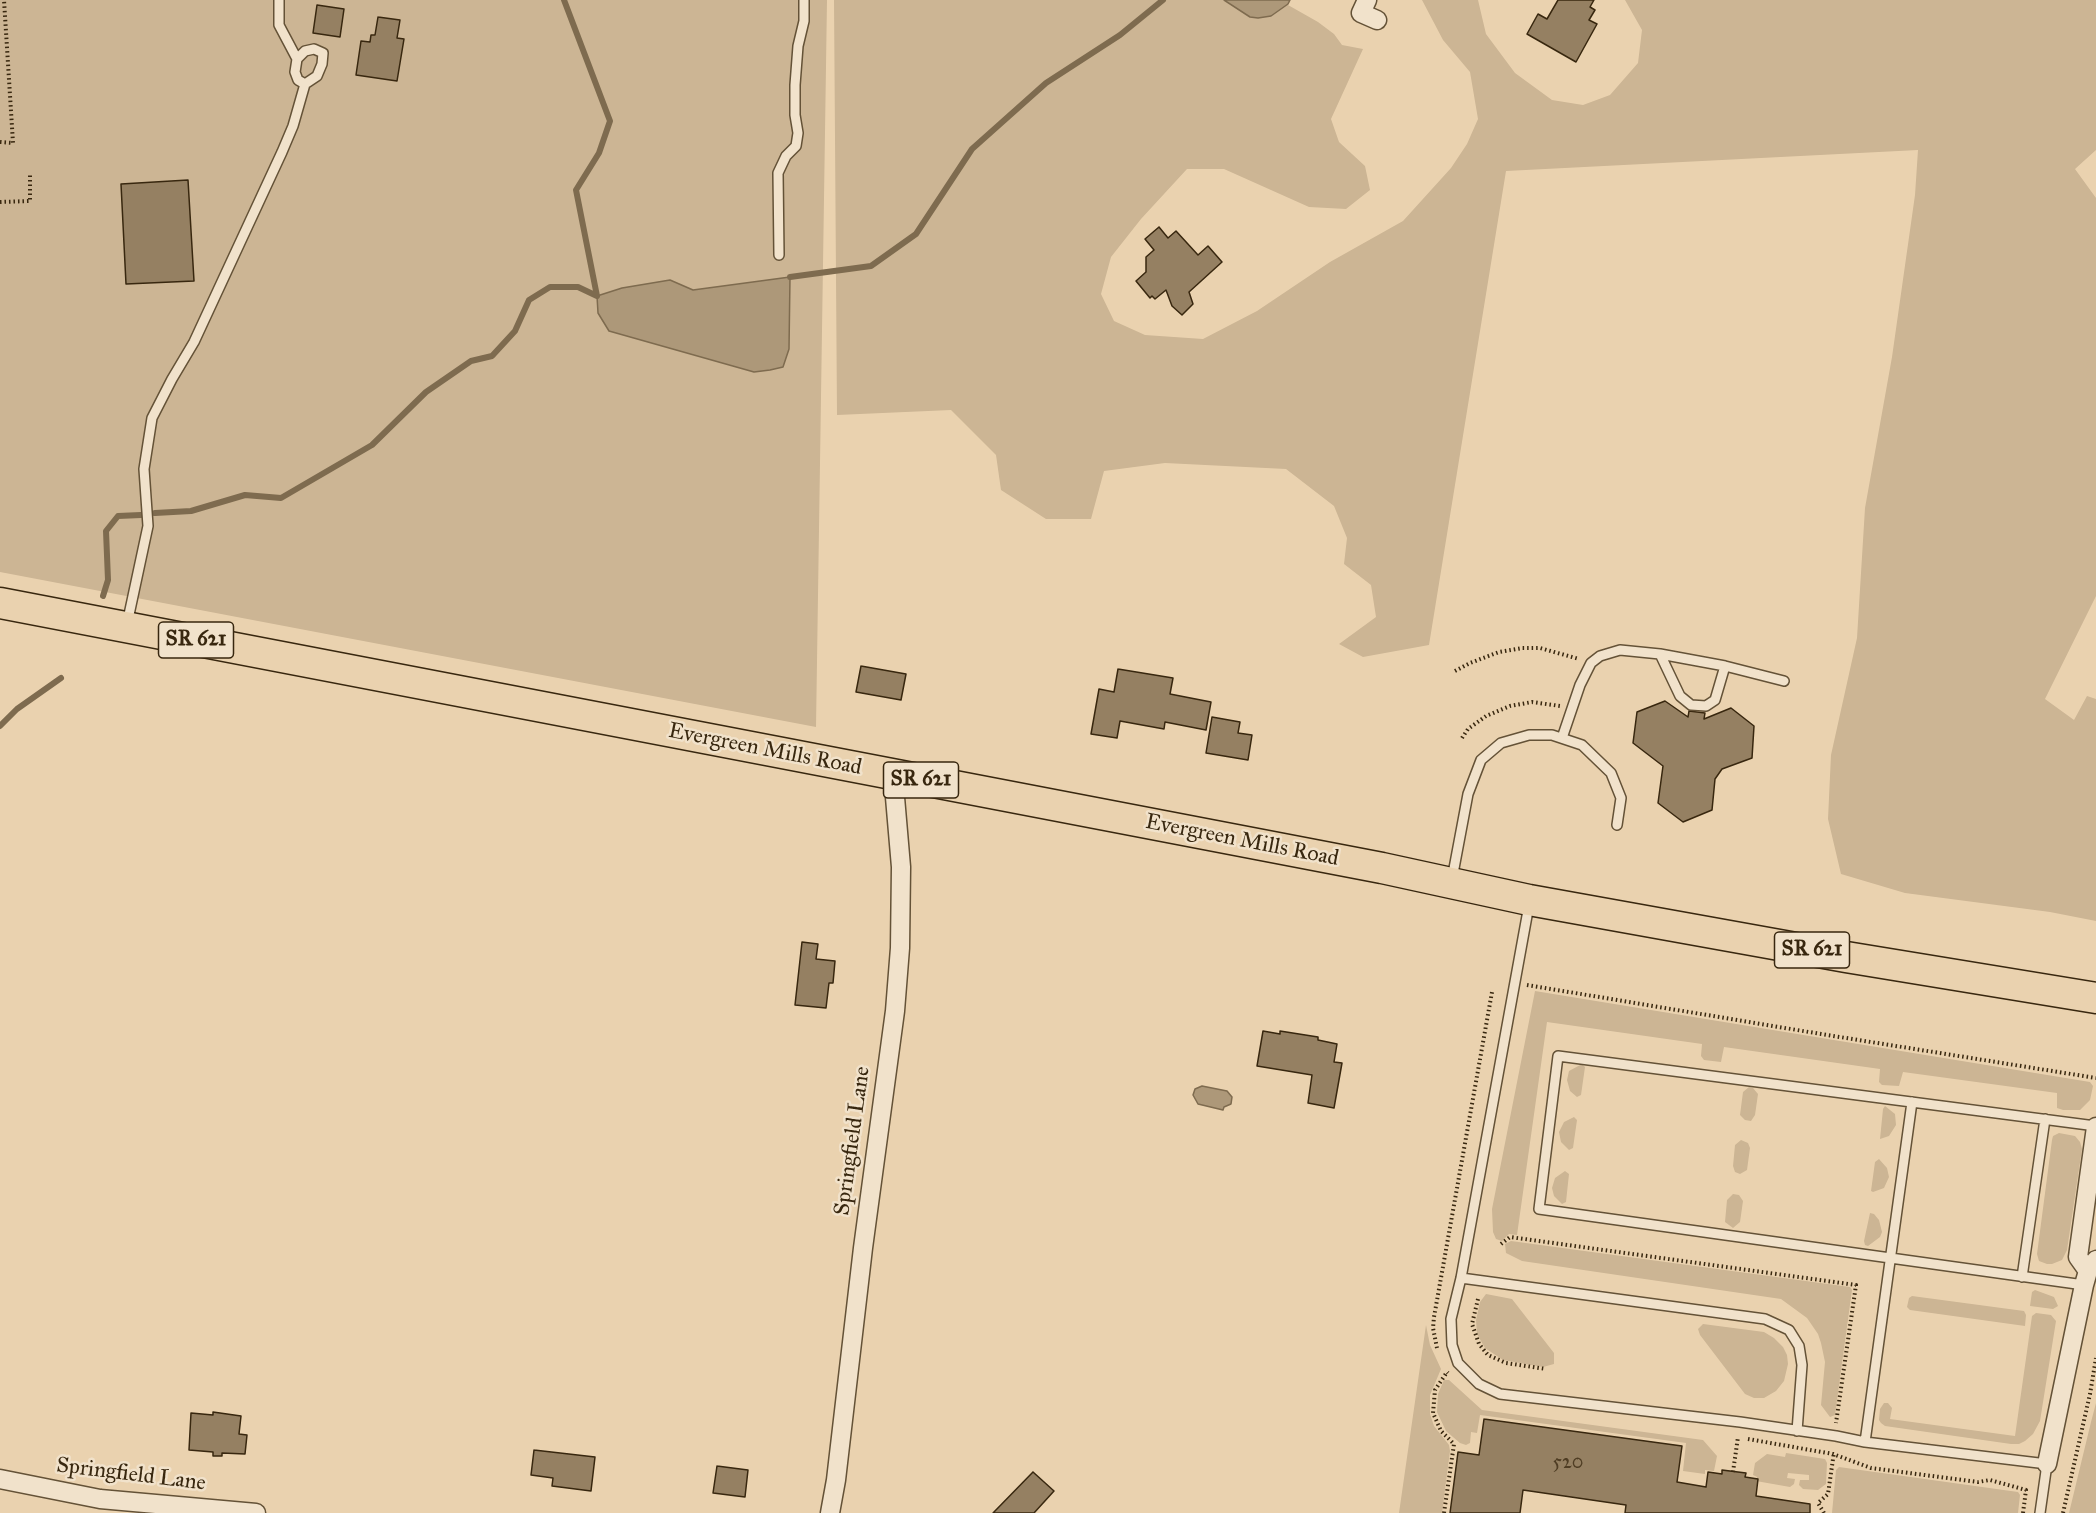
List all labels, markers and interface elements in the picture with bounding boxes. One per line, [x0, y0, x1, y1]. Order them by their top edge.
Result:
road number: SR 621 [158, 622, 234, 658]
street label: Evergreen Mills Road [666, 718, 864, 782]
road number: SR 621 [884, 762, 958, 798]
street label: Evergreen Mills Road [1143, 809, 1341, 873]
road number: SR 621 [1774, 932, 1850, 968]
street label: Springfield Lane [829, 1065, 877, 1217]
house number: 520 [1553, 1451, 1583, 1475]
street label: Springfield Lane [55, 1453, 207, 1497]

